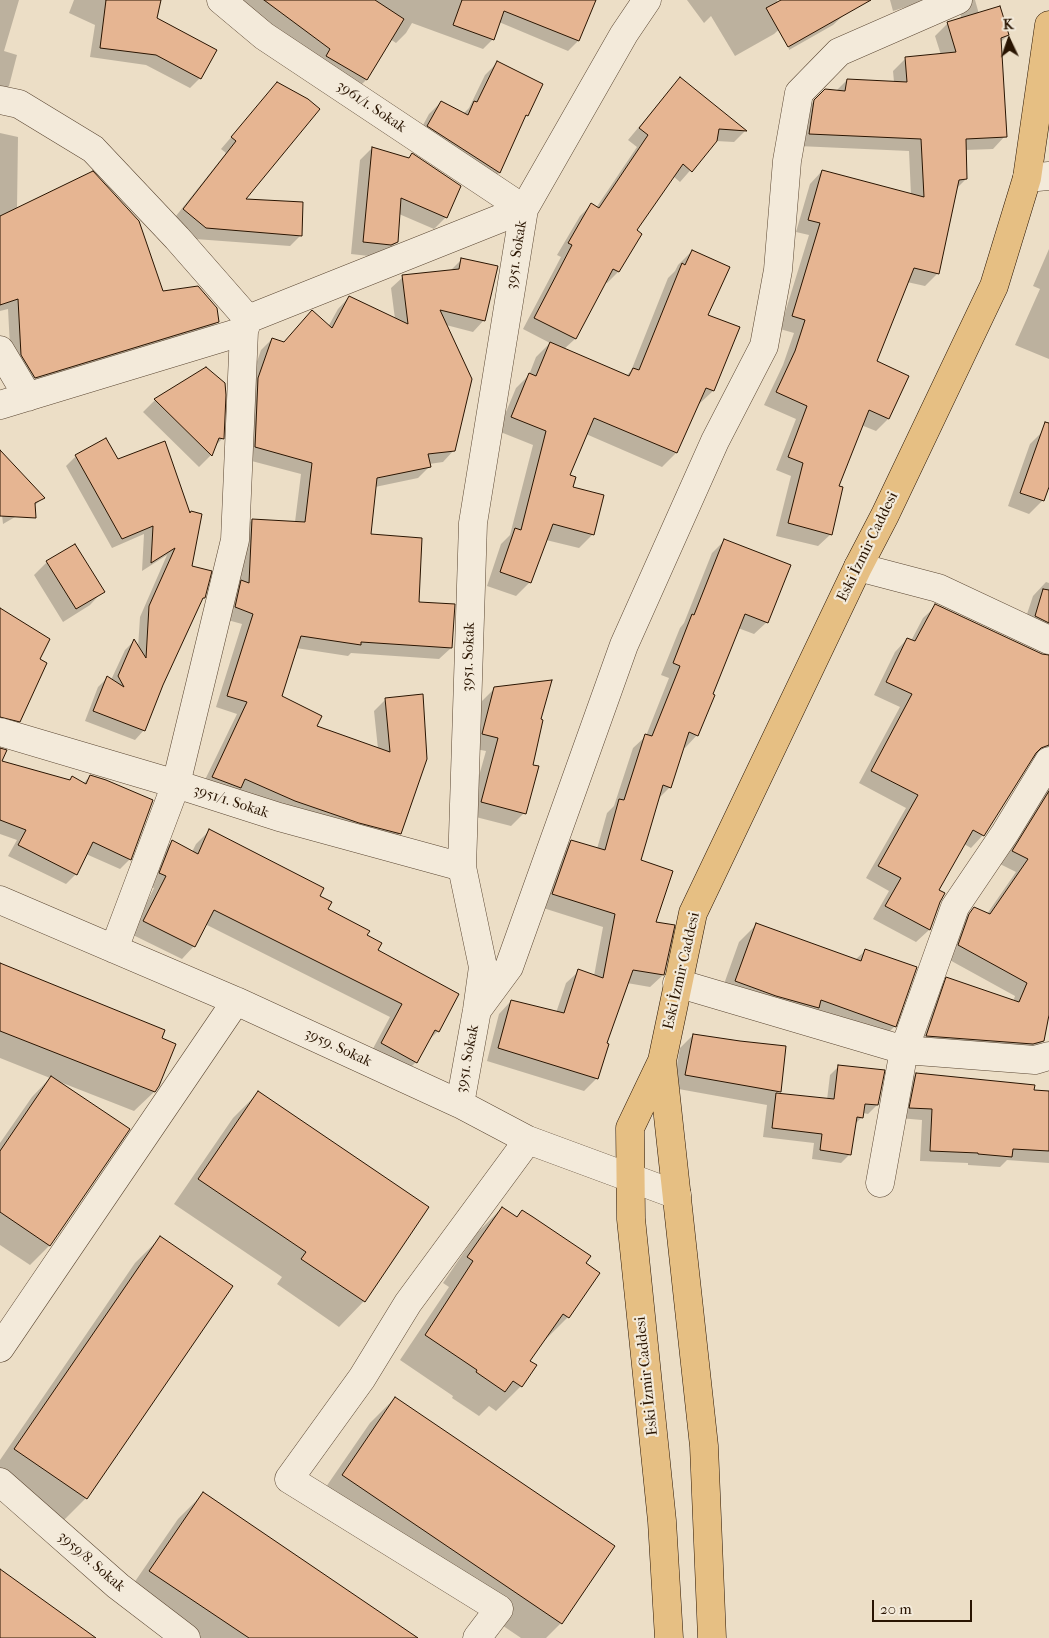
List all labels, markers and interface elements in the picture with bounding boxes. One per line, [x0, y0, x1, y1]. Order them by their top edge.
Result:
north arrow [984, 15, 1034, 65]
text: K [1003, 16, 1014, 33]
street label: 3961/1. Sokak [333, 77, 409, 137]
street label: 3951. Sokak [503, 219, 531, 291]
street label: Eski İzmir Caddesi [834, 489, 902, 605]
street label: 3951. Sokak [459, 622, 479, 692]
street label: 3951/1. Sokak [191, 781, 271, 823]
street label: Eski İzmir Caddesi [660, 911, 704, 1031]
street label: 3951. Sokak [453, 1023, 483, 1095]
street label: 3959. Sokak [302, 1025, 374, 1071]
street label: Eski İzmir Caddesi [632, 1315, 662, 1437]
street label: 3959/8. Sokak [54, 1528, 128, 1596]
scale bar [874, 1590, 974, 1622]
text: 20 m [880, 1600, 912, 1618]

